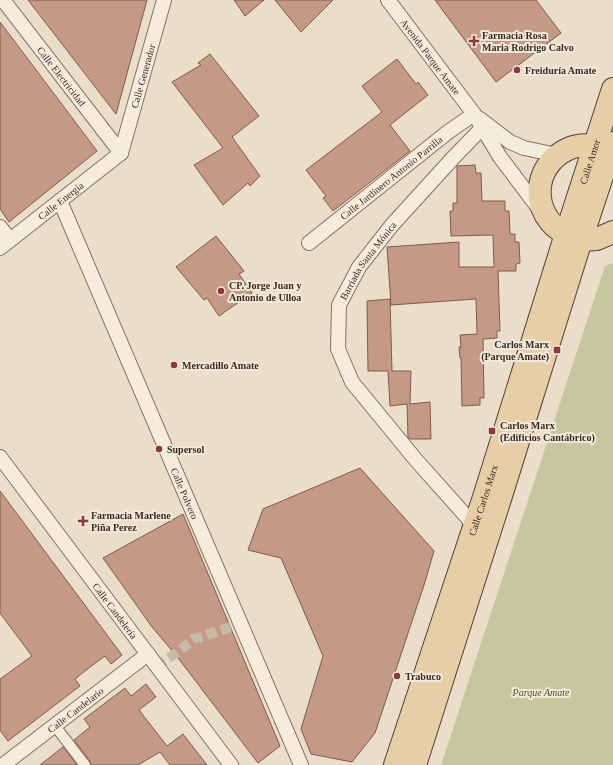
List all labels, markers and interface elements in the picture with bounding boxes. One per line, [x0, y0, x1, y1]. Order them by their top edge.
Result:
street label: Avenida Parque Amate [398, 17, 463, 98]
place label: Farmacia Rosa Maria Rodrigo Calvo [482, 30, 574, 53]
marker: Farmacia Rosa Maria Rodrigo Calvo [469, 36, 479, 46]
street label: Calle Generador [129, 42, 158, 109]
street label: Calle Electricidad [35, 44, 88, 108]
marker: Freiduría Amate [512, 65, 522, 75]
place label: Freiduría Amate [525, 65, 597, 76]
street label: Calle Jardinero Antonio Parrilla [338, 133, 445, 222]
street label: Calle Amor [578, 137, 603, 186]
street label: Calle Energía [36, 179, 86, 222]
street label: Barriada Santa Mónica [338, 219, 399, 302]
place label: CP. Jorge Juan y Antonio de Ulloa [229, 280, 301, 303]
marker: CP. Jorge Juan y Antonio de Ulloa [216, 286, 226, 296]
place label: Carlos Marx (Parque Amate) [481, 339, 549, 363]
marker: Carlos Marx (Parque Amate) [552, 345, 562, 355]
marker: Mercadillo Amate [169, 360, 179, 370]
place label: Mercadillo Amate [182, 360, 259, 371]
place label: Carlos Marx (Edificios Cantábrico) [500, 420, 595, 444]
marker: Carlos Marx (Edificios Cantábrico) [487, 426, 497, 436]
marker: Supersol [154, 444, 164, 454]
place label: Supersol [167, 444, 204, 455]
street label: Calle Carlos Marx [467, 463, 500, 537]
street label: Calle Polvero [169, 466, 200, 521]
place label: Farmacia Marlene Piña Perez [91, 510, 171, 533]
marker: Farmacia Marlene Piña Perez [78, 516, 88, 526]
street label: Calle Candelería [90, 581, 140, 641]
marker: Trabuco [392, 671, 402, 681]
place label: Trabuco [405, 671, 441, 682]
street label: Calle Candelario [45, 685, 106, 735]
park label: Parque Amate [512, 687, 570, 698]

